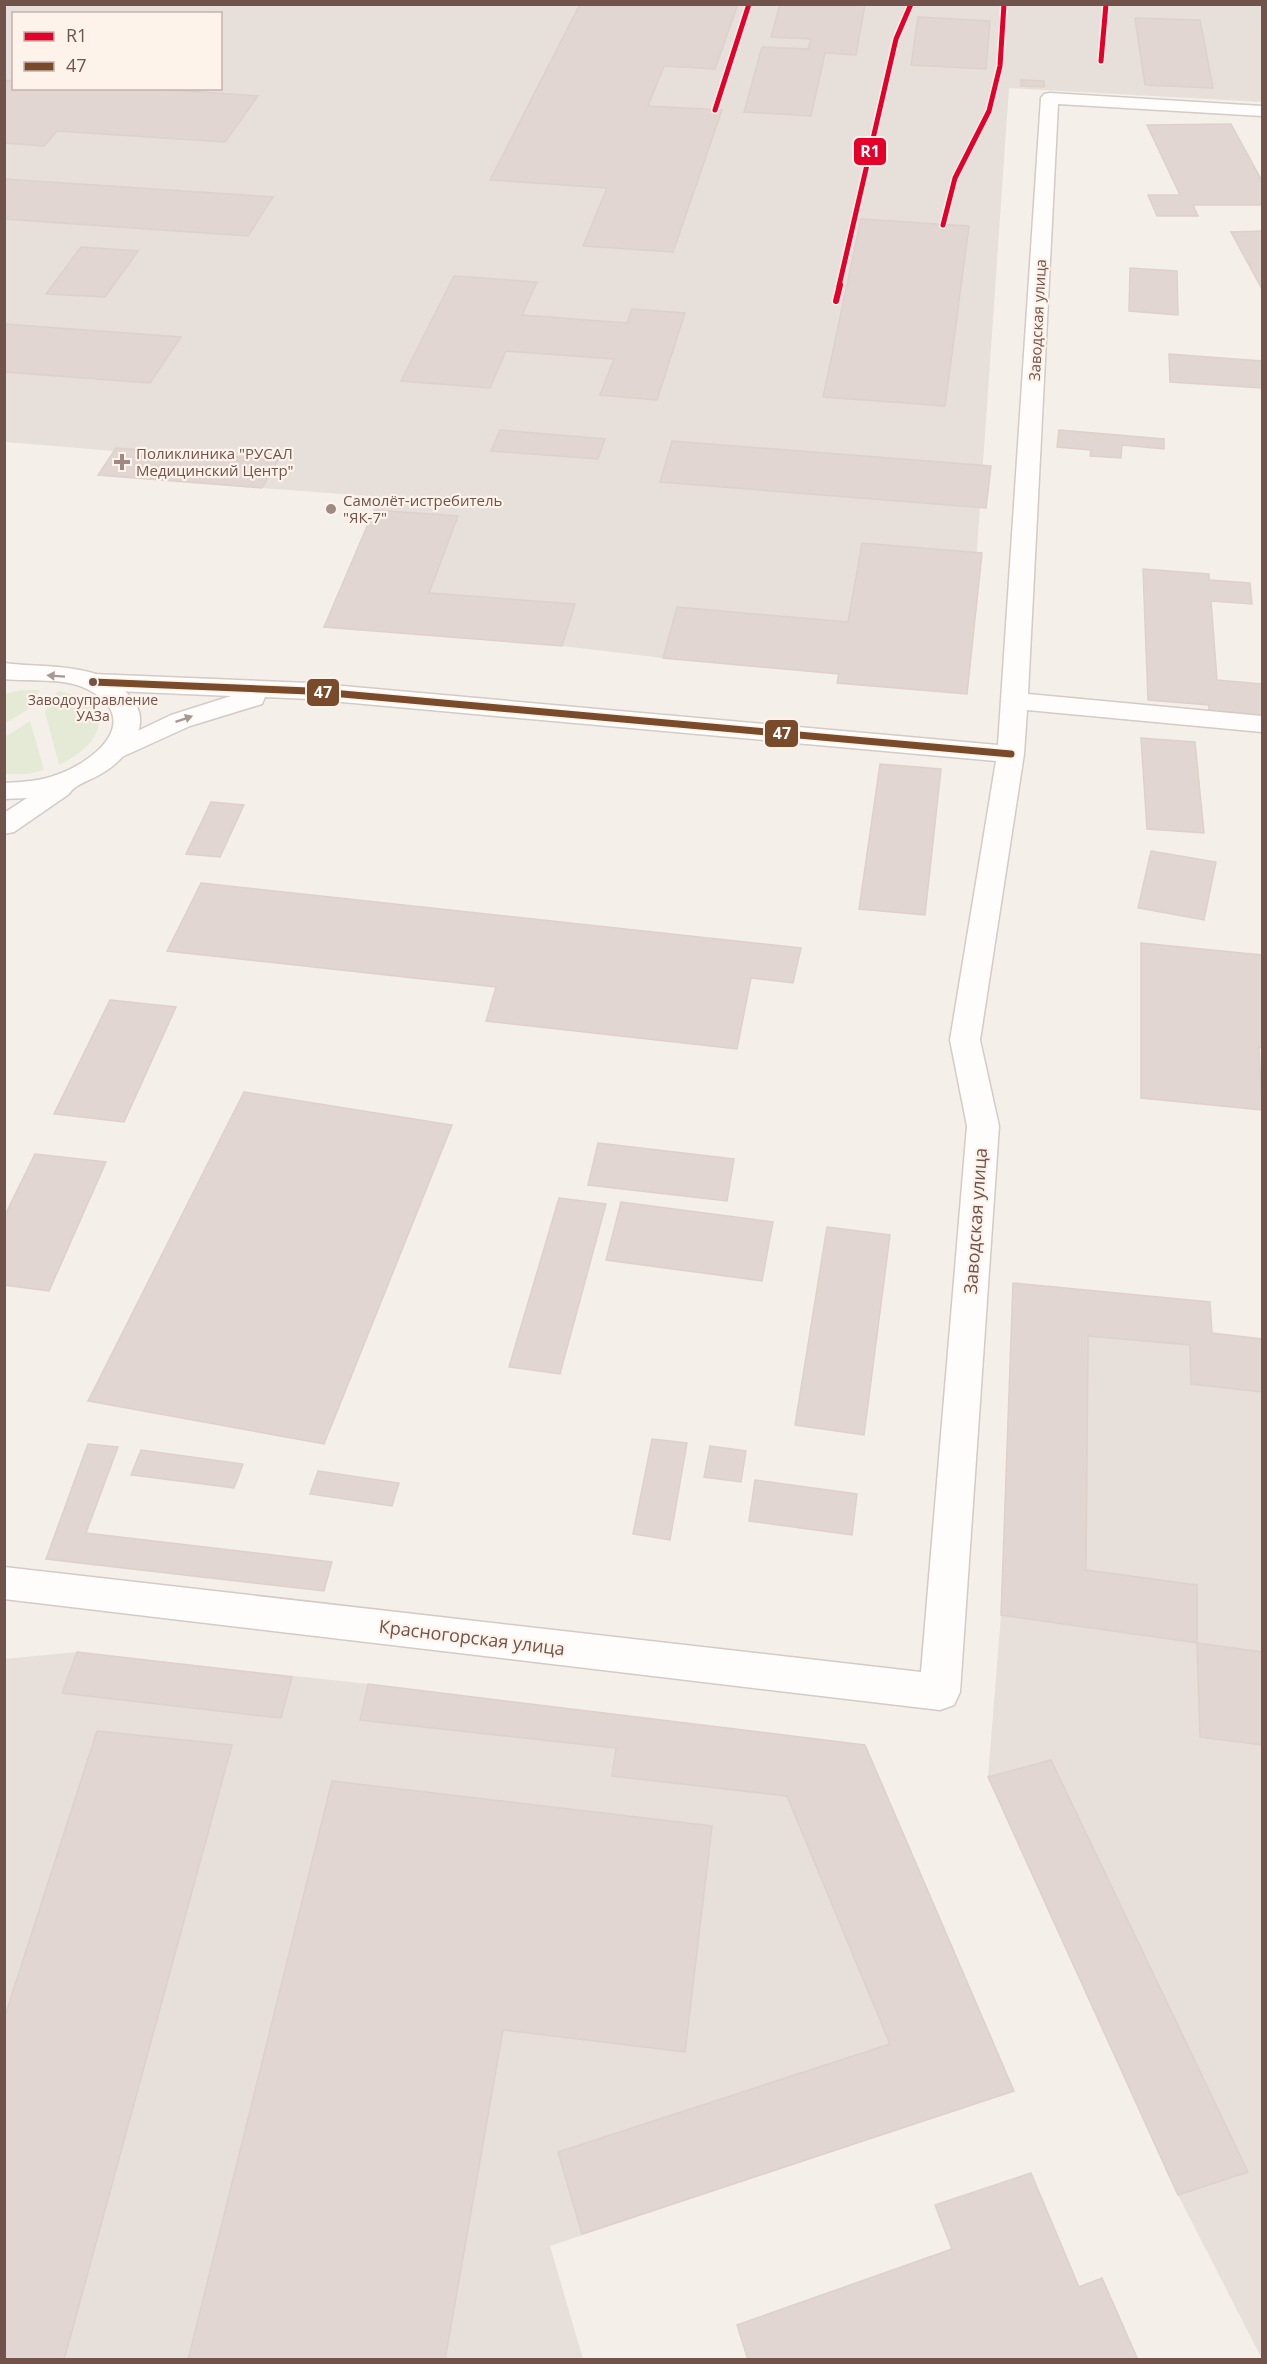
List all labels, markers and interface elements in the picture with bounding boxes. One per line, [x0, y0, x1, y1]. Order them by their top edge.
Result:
legend [12, 12, 222, 90]
text: R1 [66, 23, 87, 47]
text: 47 [66, 53, 87, 77]
line badge: R1 [853, 137, 887, 166]
text: R1 [860, 140, 880, 162]
street label: Заводская улица [1024, 258, 1050, 382]
place label: Поликлиника "РУСАЛ Медицинский Центр" [136, 443, 294, 480]
marker: Поликлиника "РУСАЛ Медицинский Центр" [113, 453, 131, 471]
place label: Самолёт-истребитель "ЯК-7" [343, 490, 503, 527]
marker: Самолёт-истребитель "ЯК-7" [324, 502, 338, 516]
one-way arrow [46, 672, 65, 681]
marker: Заводоуправление УАЗа [87, 676, 99, 688]
line badge: 47 [306, 678, 340, 707]
text: 47 [314, 681, 332, 703]
place label: Заводоуправление УАЗа [28, 690, 158, 725]
one-way arrow [175, 713, 193, 723]
line badge: 47 [764, 719, 799, 748]
text: 47 [773, 722, 791, 744]
street label: Заводская улица [958, 1147, 992, 1295]
street label: Красногорская улица [378, 1614, 566, 1660]

